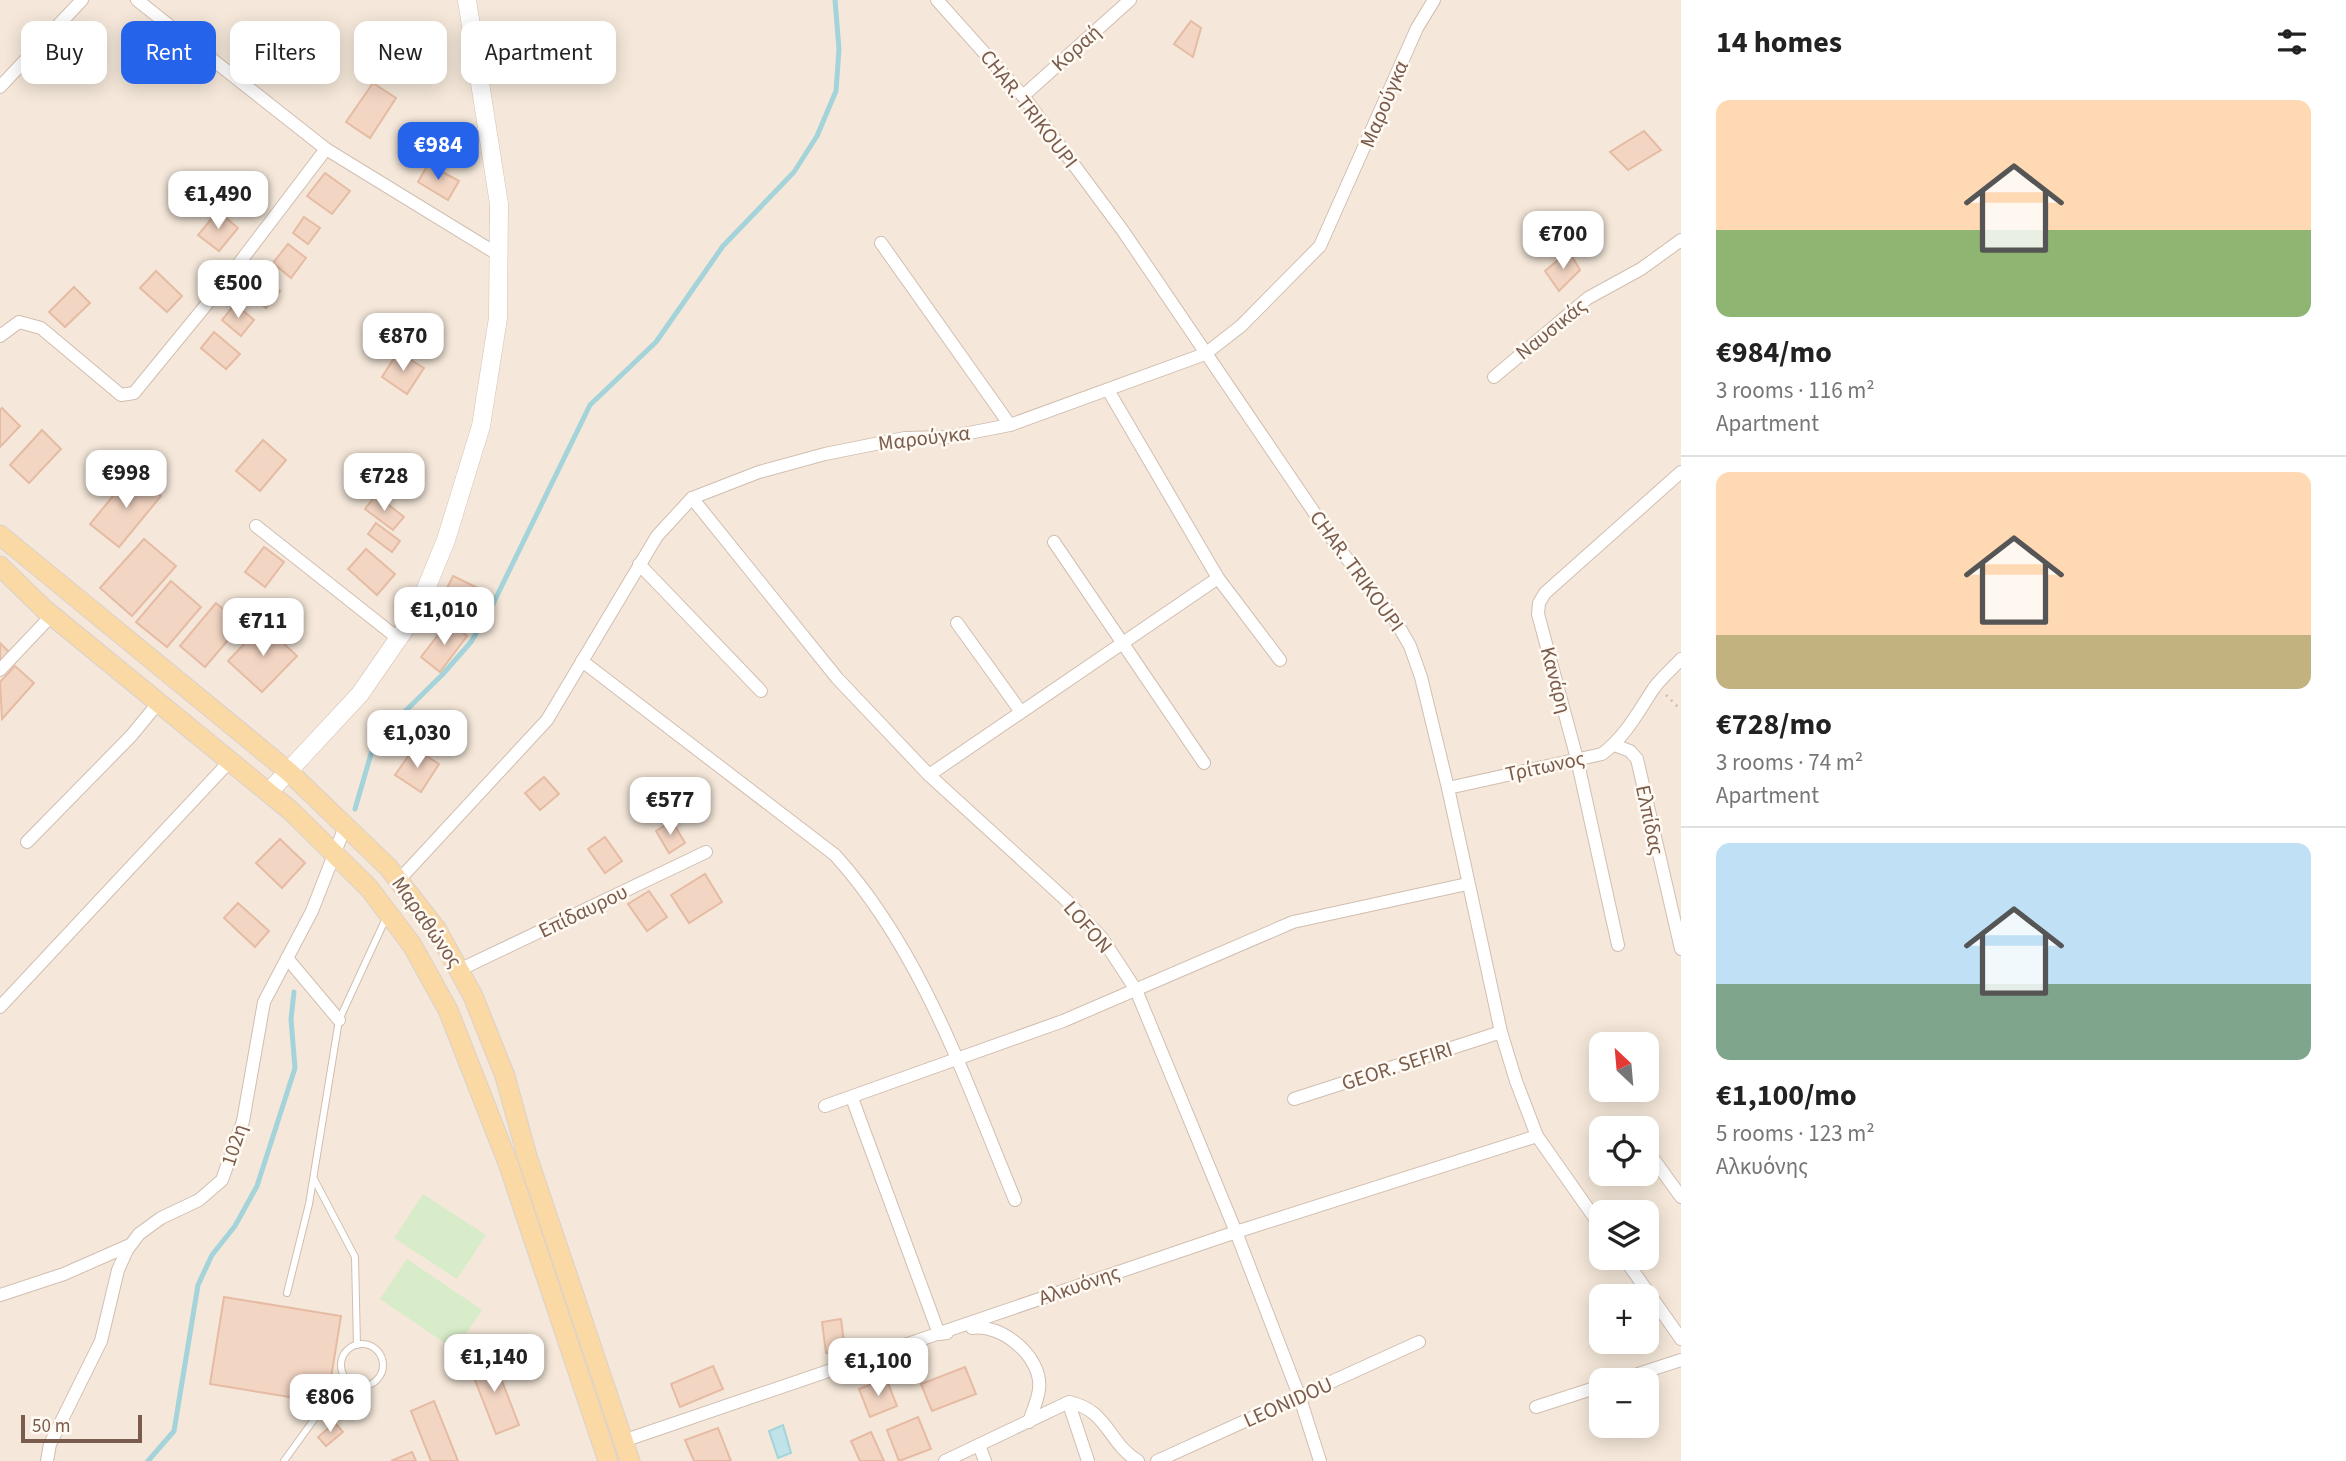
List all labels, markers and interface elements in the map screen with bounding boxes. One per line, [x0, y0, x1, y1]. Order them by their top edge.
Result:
street label: Κοραή [1044, 17, 1108, 79]
chip: Buy [21, 21, 107, 84]
chip: Rent [121, 21, 216, 84]
chip: Filters [230, 21, 340, 84]
chip: New [354, 21, 447, 84]
chip: Apartment [461, 21, 616, 84]
text: 14 homes [1716, 21, 1842, 64]
icon: filters [2273, 23, 2311, 61]
street label: CHAR. TRIKOUPI [973, 43, 1085, 175]
street label: Μαρούγκα [1352, 55, 1416, 152]
pin: €984 [397, 122, 479, 182]
text: €984 [414, 128, 462, 161]
icon: home [1951, 145, 2077, 271]
pin: €1,490 [161, 172, 275, 231]
text: €1,490 [184, 177, 252, 210]
pin: €700 [1522, 212, 1604, 271]
text: €700 [1539, 217, 1587, 250]
pin: €500 [197, 260, 279, 320]
text: €500 [214, 266, 262, 299]
street label: Ναυσικάς [1509, 291, 1593, 367]
pin: €870 [362, 314, 444, 373]
text: €870 [379, 319, 427, 352]
text: €984/mo [1716, 331, 1832, 374]
text: 3 rooms · 116 m² [1716, 374, 1875, 407]
text: Apartment [1716, 407, 1819, 440]
street label: Μαρούγκα [876, 417, 972, 459]
pin: €998 [85, 450, 167, 510]
pin: €728 [343, 454, 425, 513]
text: €998 [102, 456, 150, 489]
text: €728 [360, 459, 408, 492]
street label: CHAR. TRIKOUPI [1303, 504, 1411, 638]
icon: home [1951, 517, 2077, 643]
pin: €1,010 [387, 588, 501, 647]
text: €1,010 [410, 593, 478, 626]
pin: €711 [222, 598, 304, 658]
text: €711 [239, 604, 287, 637]
street label: Κανάρη [1533, 643, 1579, 717]
text: €728/mo [1716, 703, 1832, 746]
pin: €1,030 [360, 710, 474, 770]
text: €1,030 [383, 716, 451, 749]
street label: Τρίτωνος [1503, 743, 1587, 789]
text: 3 rooms · 74 m² [1716, 746, 1863, 779]
pin: €577 [629, 778, 711, 837]
text: Apartment [1716, 779, 1819, 812]
street label: Ελπίδας [1628, 782, 1672, 858]
text: €577 [646, 783, 694, 816]
street label: Μαραθώνος [384, 870, 470, 974]
street label: Επίδαυρου [533, 877, 633, 945]
icon: home [1951, 888, 2077, 1014]
street label: LOFON [1057, 894, 1119, 960]
north arrow [1589, 1032, 1659, 1102]
map controls [1589, 1032, 1659, 1438]
street label: GEOR. SEFIRI [1338, 1034, 1456, 1098]
text: €1,100/mo [1716, 1074, 1857, 1117]
button: locate [1589, 1116, 1659, 1186]
text: 5 rooms · 123 m² [1716, 1117, 1875, 1150]
street label: 102η [213, 1120, 255, 1170]
text: Αλκυόνης [1716, 1150, 1808, 1183]
button: layers [1589, 1200, 1659, 1270]
street label: Αλκυόνης [1034, 1257, 1124, 1313]
button: + [1589, 1284, 1659, 1354]
pin: €1,140 [437, 1334, 551, 1394]
pin: €1,100 [821, 1338, 935, 1398]
text: €1,140 [460, 1340, 528, 1373]
text: €1,100 [844, 1344, 912, 1377]
button: − [1589, 1368, 1659, 1438]
street label: LEONIDOU [1239, 1369, 1337, 1435]
pin: €806 [289, 1374, 371, 1434]
text: €806 [306, 1380, 354, 1413]
scale bar [21, 1412, 142, 1444]
text: 50 m [32, 1413, 70, 1440]

